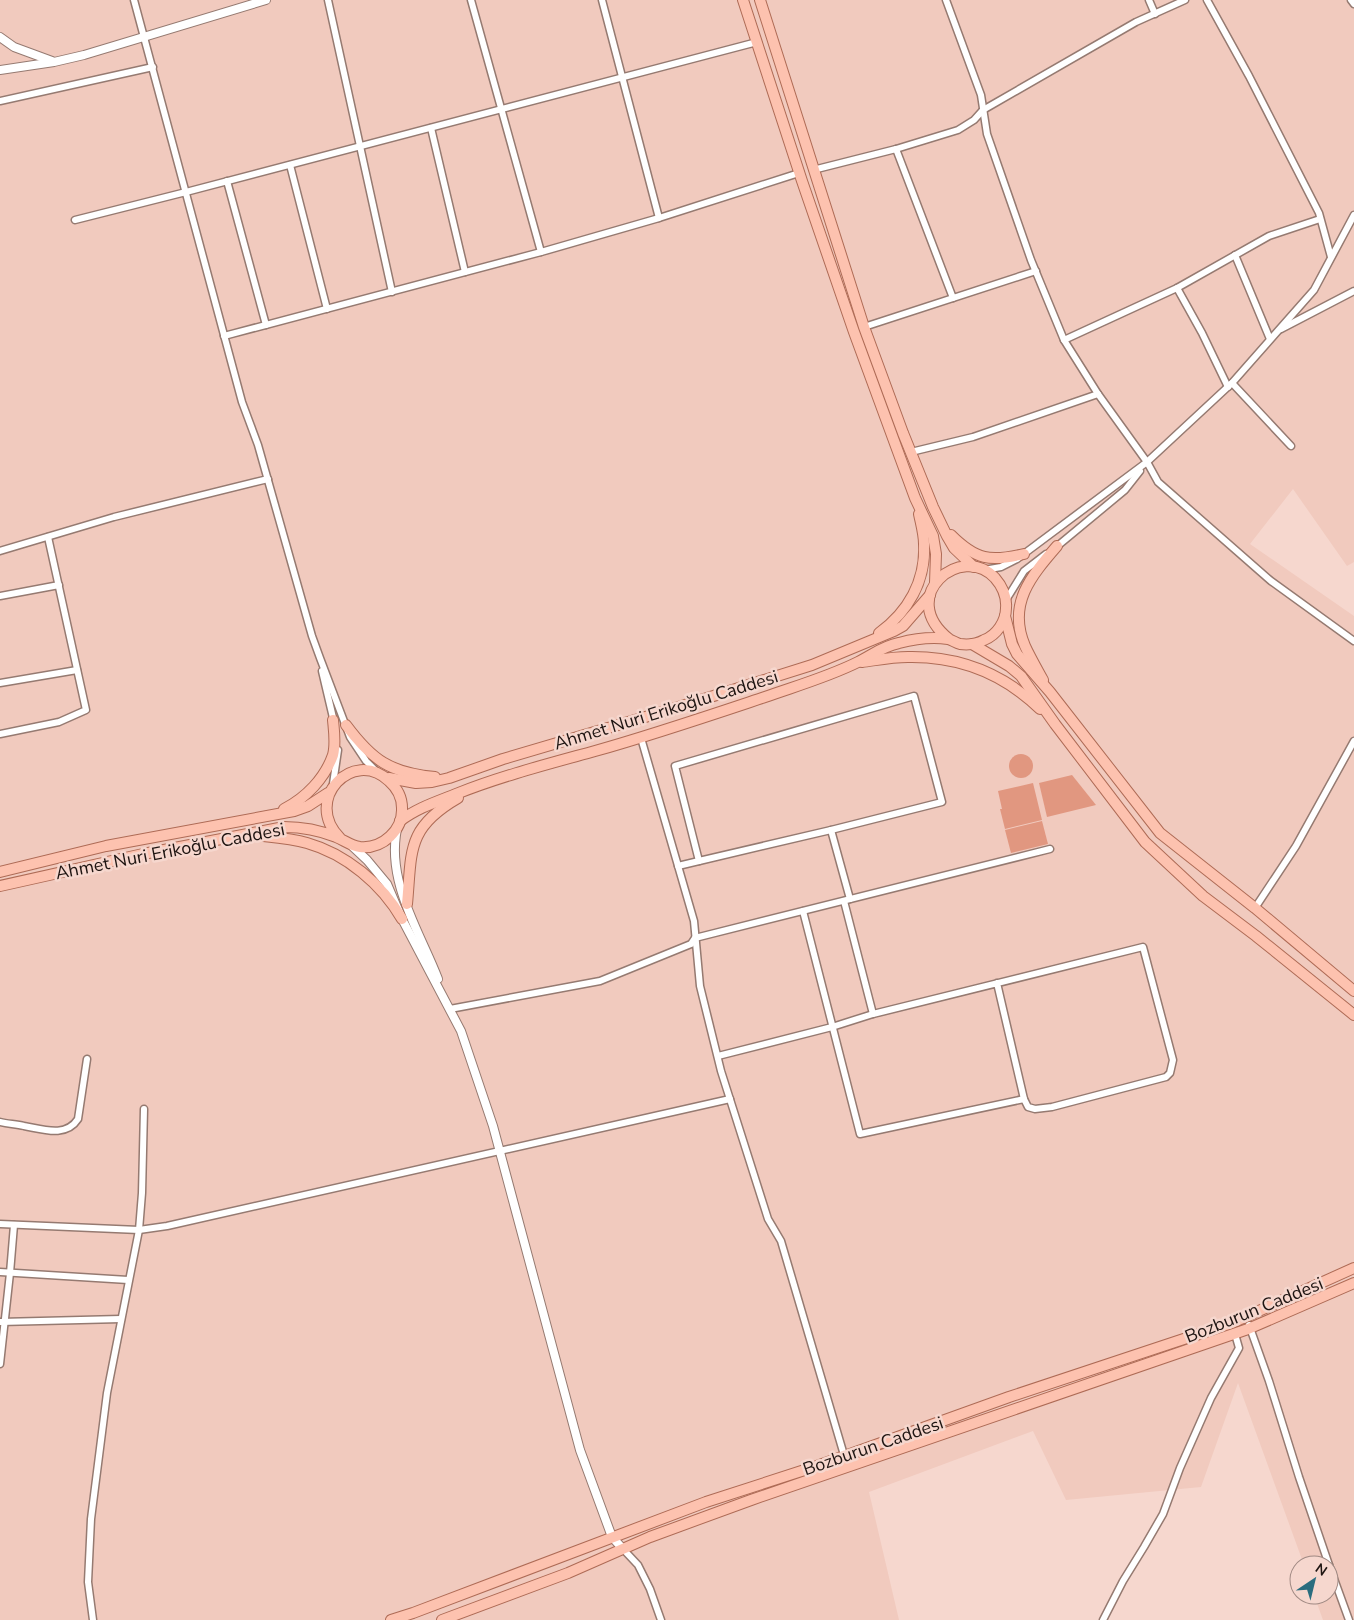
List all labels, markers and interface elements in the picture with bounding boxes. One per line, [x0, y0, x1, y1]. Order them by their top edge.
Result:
street label: Ahmet Nuri Erikoğlu Caddesi [551, 664, 781, 756]
street label: Ahmet Nuri Erikoğlu Caddesi [53, 817, 287, 885]
street label: Bozburun Caddesi [1181, 1271, 1327, 1349]
street label: Bozburun Caddesi [800, 1411, 946, 1481]
north arrow [1289, 1555, 1339, 1605]
text: N [1311, 1559, 1331, 1581]

